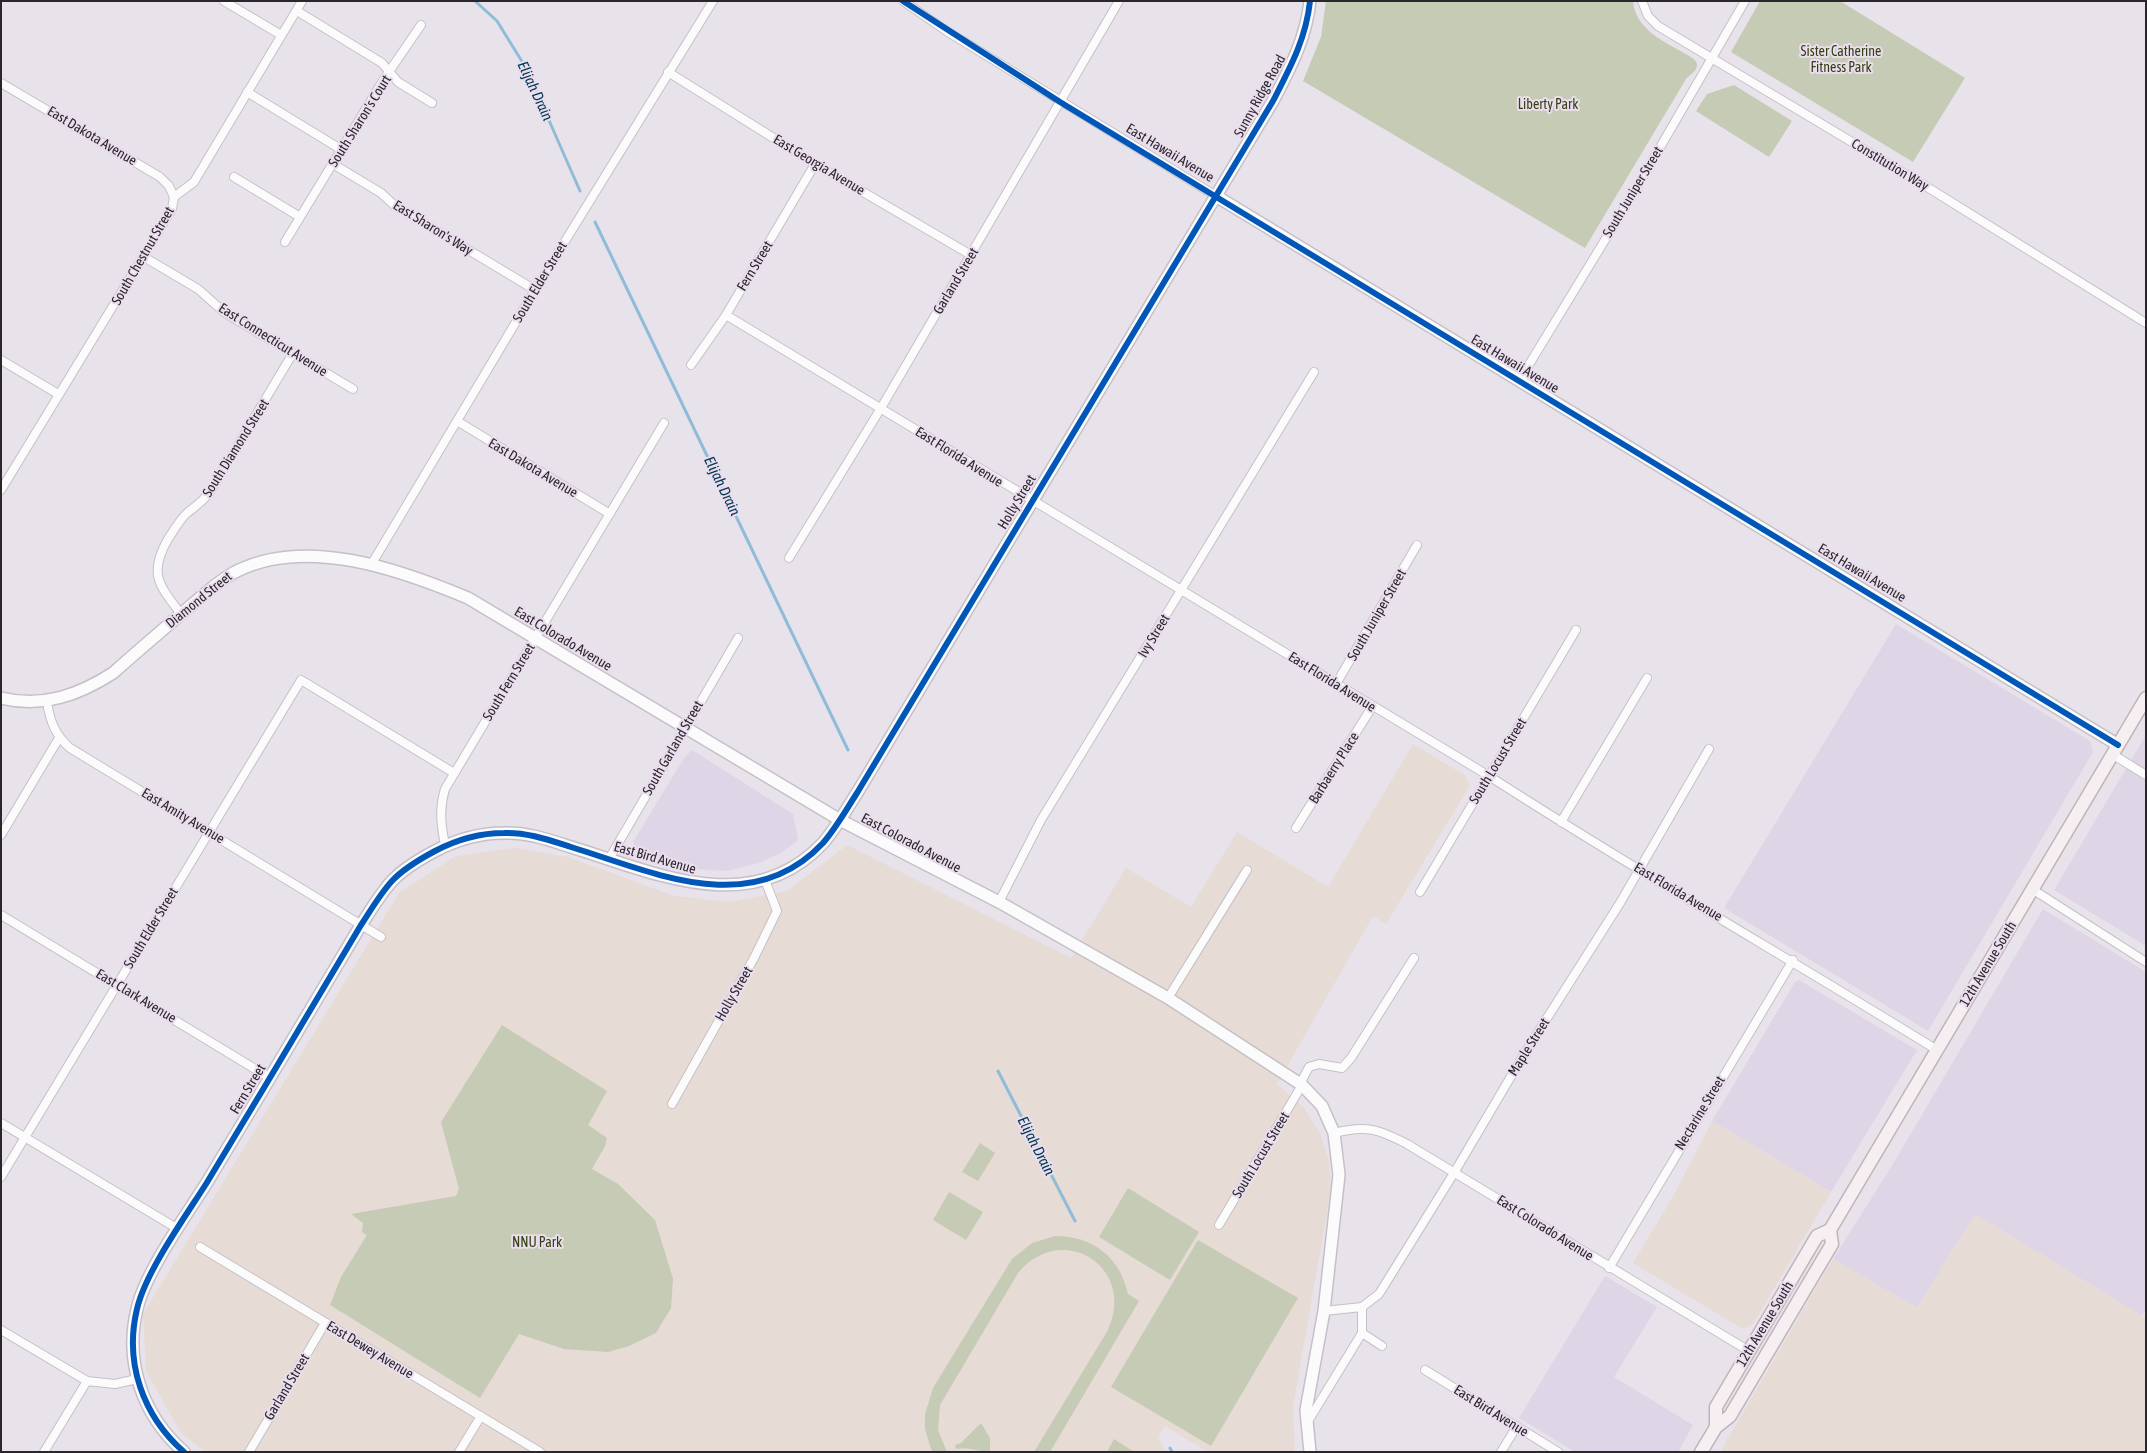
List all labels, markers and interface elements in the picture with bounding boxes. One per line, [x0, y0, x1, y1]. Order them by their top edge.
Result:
park label: Sister Catherine Fitness Park [1801, 44, 1881, 76]
street label: Sunny Ridge Road [1230, 52, 1290, 140]
water label: Elijah Drain [513, 58, 557, 124]
street label: South Sharon's Court [325, 72, 395, 170]
park label: Liberty Park [1518, 97, 1578, 113]
street label: East Dakota Avenue [44, 103, 140, 169]
street label: East Hawaii Avenue [1123, 120, 1217, 186]
street label: East Georgia Avenue [770, 131, 868, 199]
street label: Constitution Way [1848, 135, 1932, 195]
street label: South Juniper Street [1599, 144, 1667, 240]
street label: East Sharon's Way [390, 197, 476, 259]
street label: South Chestnut Street [108, 204, 178, 308]
street label: Fern Street [734, 238, 776, 294]
street label: South Elder Street [509, 239, 571, 325]
street label: Garland Street [930, 245, 982, 317]
street label: East Connecticut Avenue [215, 300, 331, 380]
street label: East Hawaii Avenue [1468, 331, 1562, 397]
street label: South Diamond Street [199, 396, 273, 500]
street label: East Florida Avenue [912, 423, 1006, 491]
street label: East Dakota Avenue [485, 435, 581, 501]
water label: Elijah Drain [700, 453, 744, 519]
street label: Holly Street [994, 472, 1040, 532]
street label: East Hawaii Avenue [1815, 540, 1909, 606]
street label: South Juniper Street [1344, 566, 1410, 664]
street label: Diamond Street [163, 568, 235, 632]
street label: East Colorado Avenue [511, 603, 615, 675]
street label: Ivy Street [1135, 611, 1173, 661]
street label: South Fern Street [479, 640, 539, 724]
street label: East Florida Avenue [1285, 648, 1379, 716]
street label: South Garland Street [639, 698, 707, 798]
street label: South Locust Street [1466, 715, 1530, 807]
street label: Barbaerry Place [1305, 729, 1363, 807]
street label: East Amity Avenue [138, 785, 228, 847]
street label: East Colorado Avenue [858, 810, 964, 876]
street label: East Bird Avenue [612, 838, 698, 878]
street label: East Florida Avenue [1631, 859, 1725, 925]
street label: South Elder Street [120, 885, 182, 971]
street label: 12th Avenue South [1956, 918, 2020, 1010]
street label: Holly Street [712, 964, 756, 1024]
street label: East Clark Avenue [93, 965, 179, 1027]
street label: Maple Street [1505, 1015, 1553, 1079]
street label: Fern Street [227, 1061, 269, 1117]
street label: Nectarine Street [1671, 1073, 1729, 1153]
street label: South Locust Street [1229, 1109, 1293, 1201]
water label: Elijah Drain [1014, 1114, 1058, 1178]
street label: East Colorado Avenue [1494, 1192, 1596, 1264]
park label: NNU Park [512, 1235, 562, 1251]
street label: 12th Avenue South [1733, 1278, 1797, 1370]
street label: East Dewey Avenue [324, 1317, 416, 1383]
street label: Garland Street [261, 1351, 313, 1423]
street label: East Bird Avenue [1451, 1381, 1531, 1441]

